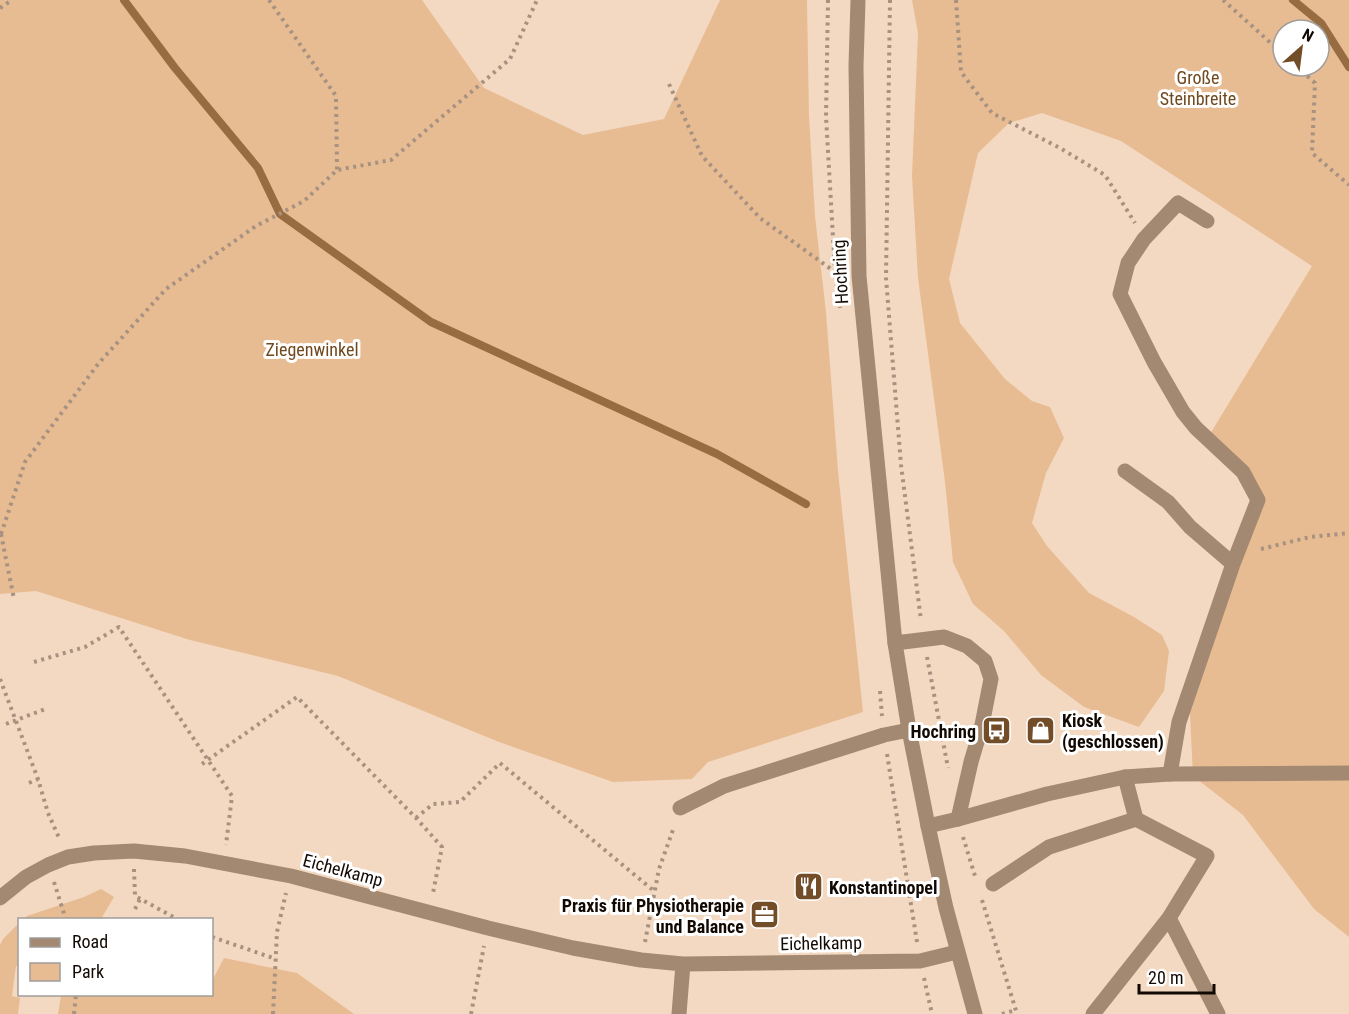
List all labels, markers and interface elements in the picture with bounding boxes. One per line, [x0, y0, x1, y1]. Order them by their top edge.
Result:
north arrow [1271, 18, 1331, 78]
text: N [1299, 25, 1317, 46]
park label: Große Steinbreite [1160, 67, 1236, 109]
street label: Hochring [828, 239, 852, 305]
park label: Ziegenwinkel [265, 339, 359, 360]
place label: Kiosk (geschlossen) [1062, 710, 1164, 753]
shop icon: Kiosk (geschlossen) [1025, 714, 1057, 746]
bus stop icon: Hochring [981, 715, 1013, 747]
place label: Hochring [910, 721, 976, 742]
street label: Eichelkamp [301, 849, 385, 891]
restaurant icon: Konstantinopel [792, 871, 824, 903]
place label: Konstantinopel [829, 877, 938, 898]
place label: Praxis für Physiotherapie und Balance [562, 895, 744, 937]
office icon: Praxis für Physiotherapie und Balance [749, 899, 781, 931]
legend [18, 918, 213, 996]
text: Road [72, 931, 108, 952]
street label: Eichelkamp [780, 932, 862, 954]
scale bar [1139, 957, 1214, 995]
text: Park [72, 961, 104, 982]
text: 20 m [1148, 967, 1183, 988]

